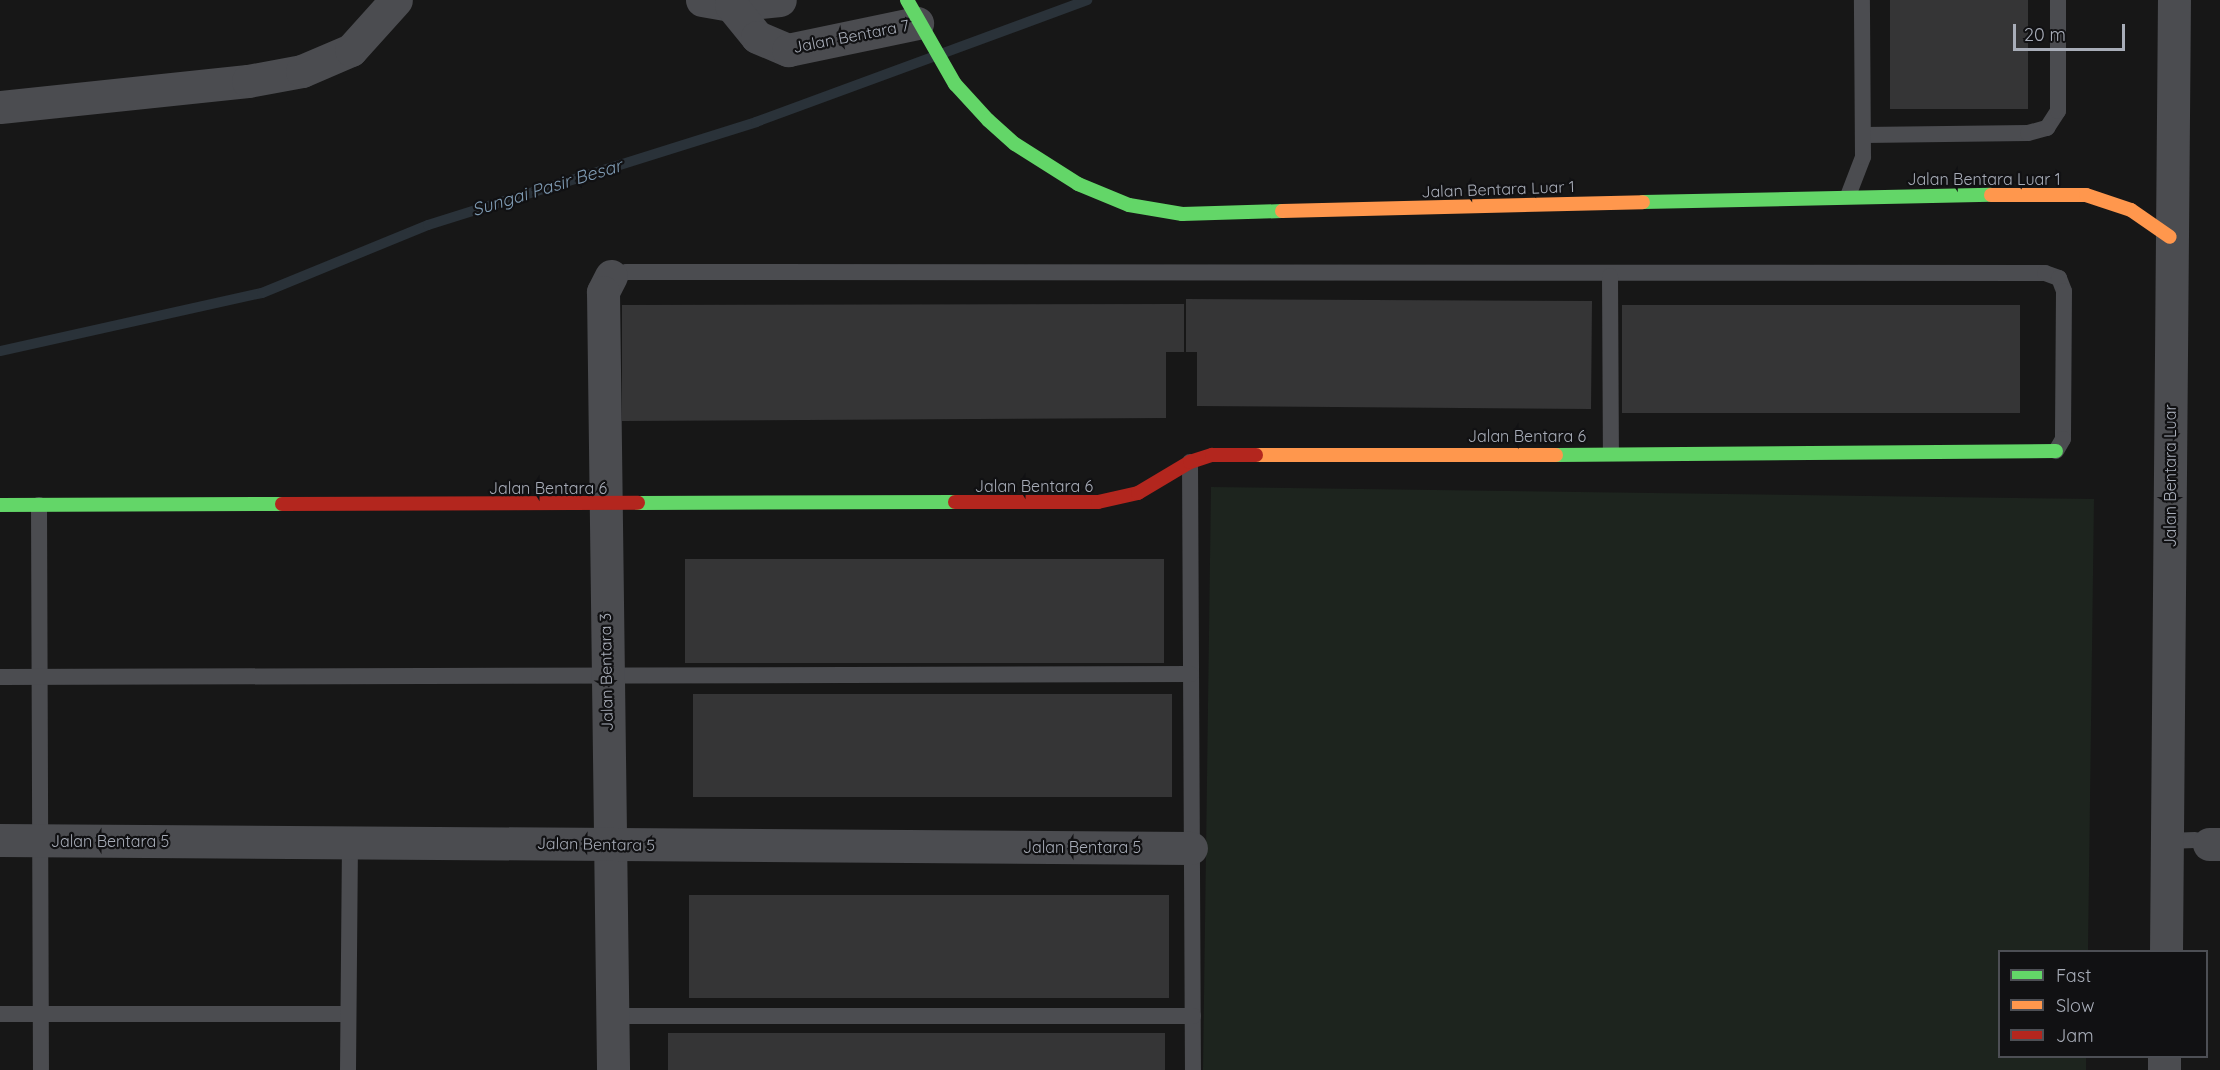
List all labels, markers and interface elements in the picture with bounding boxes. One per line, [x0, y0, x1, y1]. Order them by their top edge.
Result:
scale bar [2016, 12, 2128, 50]
street label: Jalan Bentara 7 [791, 15, 911, 57]
text: 20 m [2024, 23, 2066, 46]
water label: Sungai Pasir Besar [469, 155, 625, 221]
street label: Jalan Bentara Luar 1 [1907, 169, 2061, 189]
street label: Jalan Bentara Luar 1 [1421, 177, 1575, 201]
street label: Jalan Bentara Luar [2160, 404, 2180, 548]
street label: Jalan Bentara 6 [1468, 426, 1586, 446]
street label: Jalan Bentara 6 [975, 476, 1093, 496]
street label: Jalan Bentara 6 [489, 478, 607, 498]
street label: Jalan Bentara 3 [595, 613, 617, 731]
street label: Jalan Bentara 5 [51, 831, 169, 851]
street label: Jalan Bentara 5 [537, 833, 655, 855]
street label: Jalan Bentara 5 [1023, 837, 1141, 857]
legend [1998, 950, 2208, 1058]
text: Fast [2056, 964, 2091, 987]
text: Slow [2056, 994, 2094, 1017]
text: Jam [2056, 1024, 2094, 1047]

